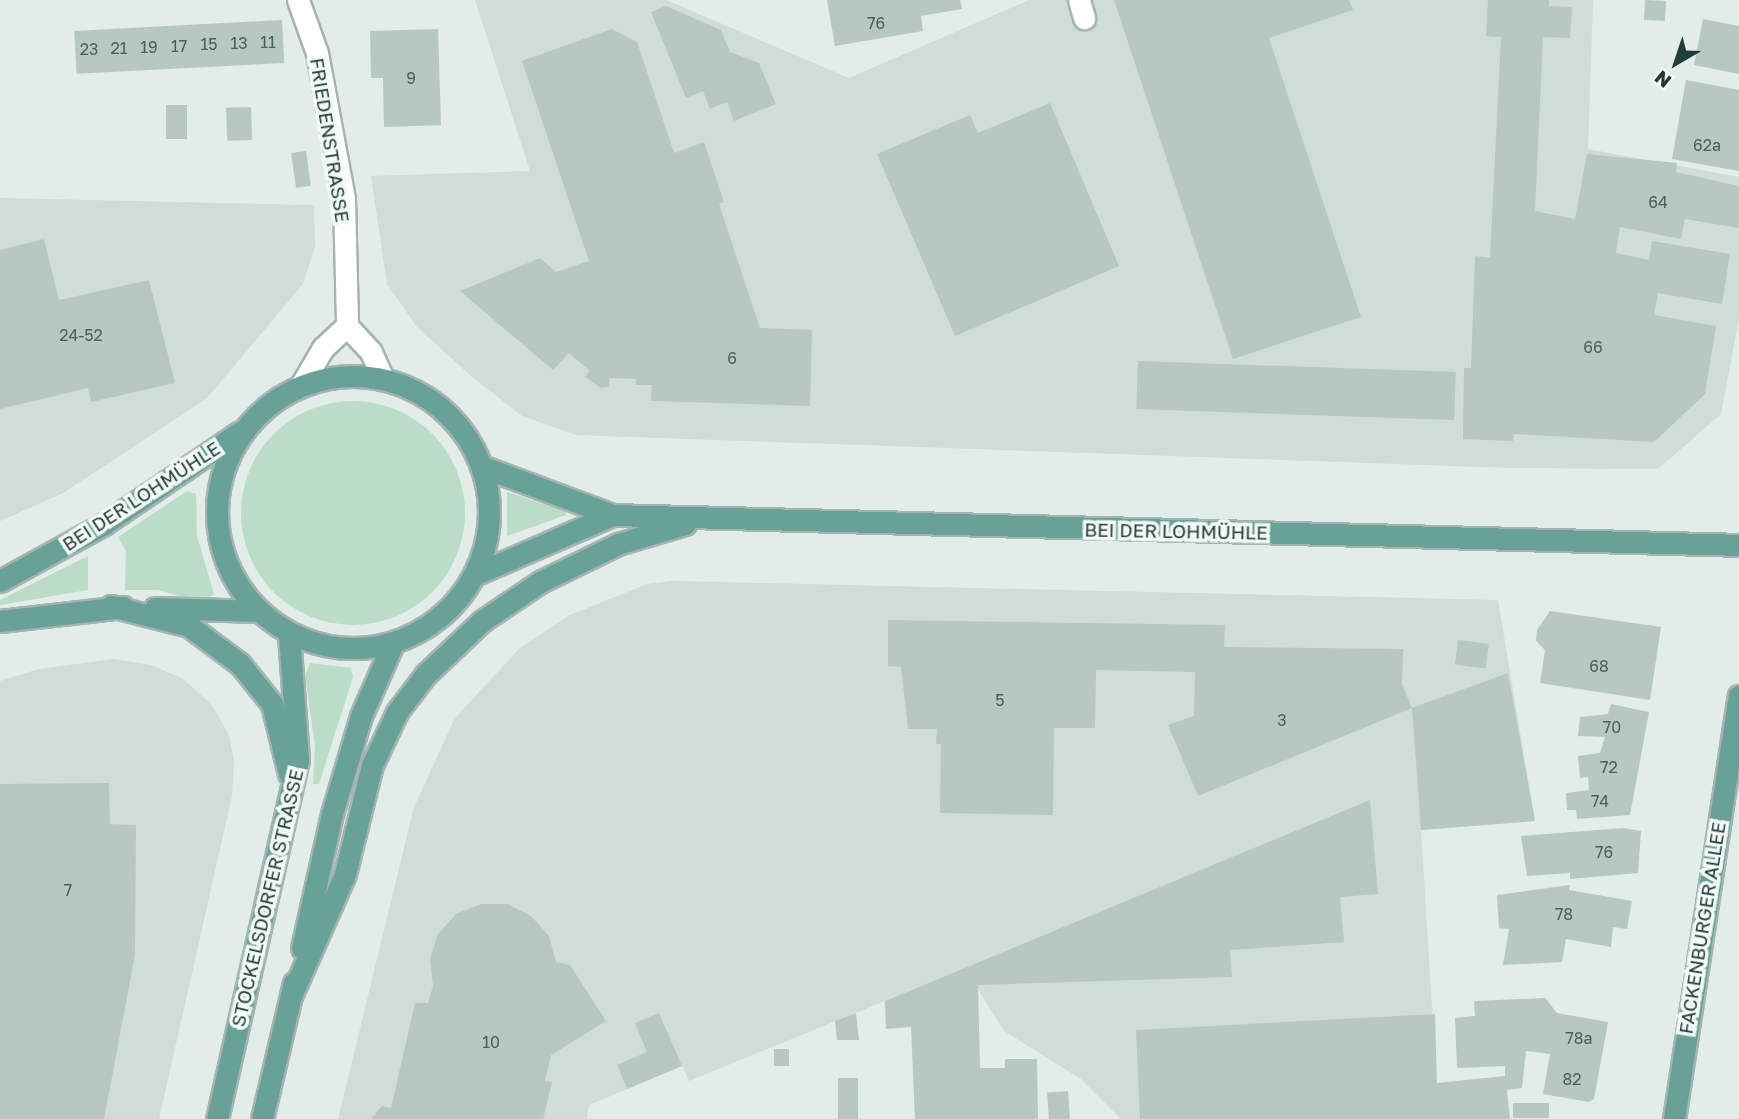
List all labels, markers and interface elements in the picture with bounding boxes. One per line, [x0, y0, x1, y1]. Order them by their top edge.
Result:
house number: 76 [867, 13, 885, 33]
north arrow [1641, 28, 1711, 98]
house number: 11 [260, 32, 276, 52]
house number: 13 [230, 33, 248, 53]
house number: 15 [200, 34, 218, 54]
house number: 17 [171, 36, 187, 56]
house number: 19 [140, 37, 158, 57]
house number: 21 [110, 38, 128, 58]
house number: 23 [80, 39, 98, 59]
street label: FRIEDENSTRASSE [306, 56, 354, 224]
text: N [1650, 66, 1675, 93]
house number: 9 [406, 68, 416, 88]
house number: 62a [1693, 135, 1721, 155]
house number: 64 [1648, 192, 1668, 212]
house number: 24-52 [59, 325, 103, 345]
house number: 66 [1583, 337, 1603, 357]
house number: 6 [727, 348, 737, 368]
street label: BEI DER LOHMÜHLE [58, 437, 224, 555]
street label: BEI DER LOHMÜHLE [1084, 518, 1268, 544]
house number: 68 [1589, 656, 1609, 676]
house number: 5 [995, 690, 1005, 710]
house number: 3 [1277, 710, 1287, 730]
house number: 70 [1603, 717, 1621, 737]
house number: 72 [1600, 757, 1618, 777]
street label: STOCKELSDORFER STRASSE [226, 767, 308, 1029]
house number: 74 [1591, 791, 1609, 811]
street label: FACKENBURGER ALLEE [1674, 820, 1730, 1036]
house number: 76 [1595, 842, 1613, 862]
house number: 7 [64, 880, 72, 900]
house number: 78 [1555, 904, 1573, 924]
house number: 78a [1565, 1028, 1593, 1048]
house number: 10 [482, 1032, 500, 1052]
house number: 82 [1562, 1069, 1582, 1089]

